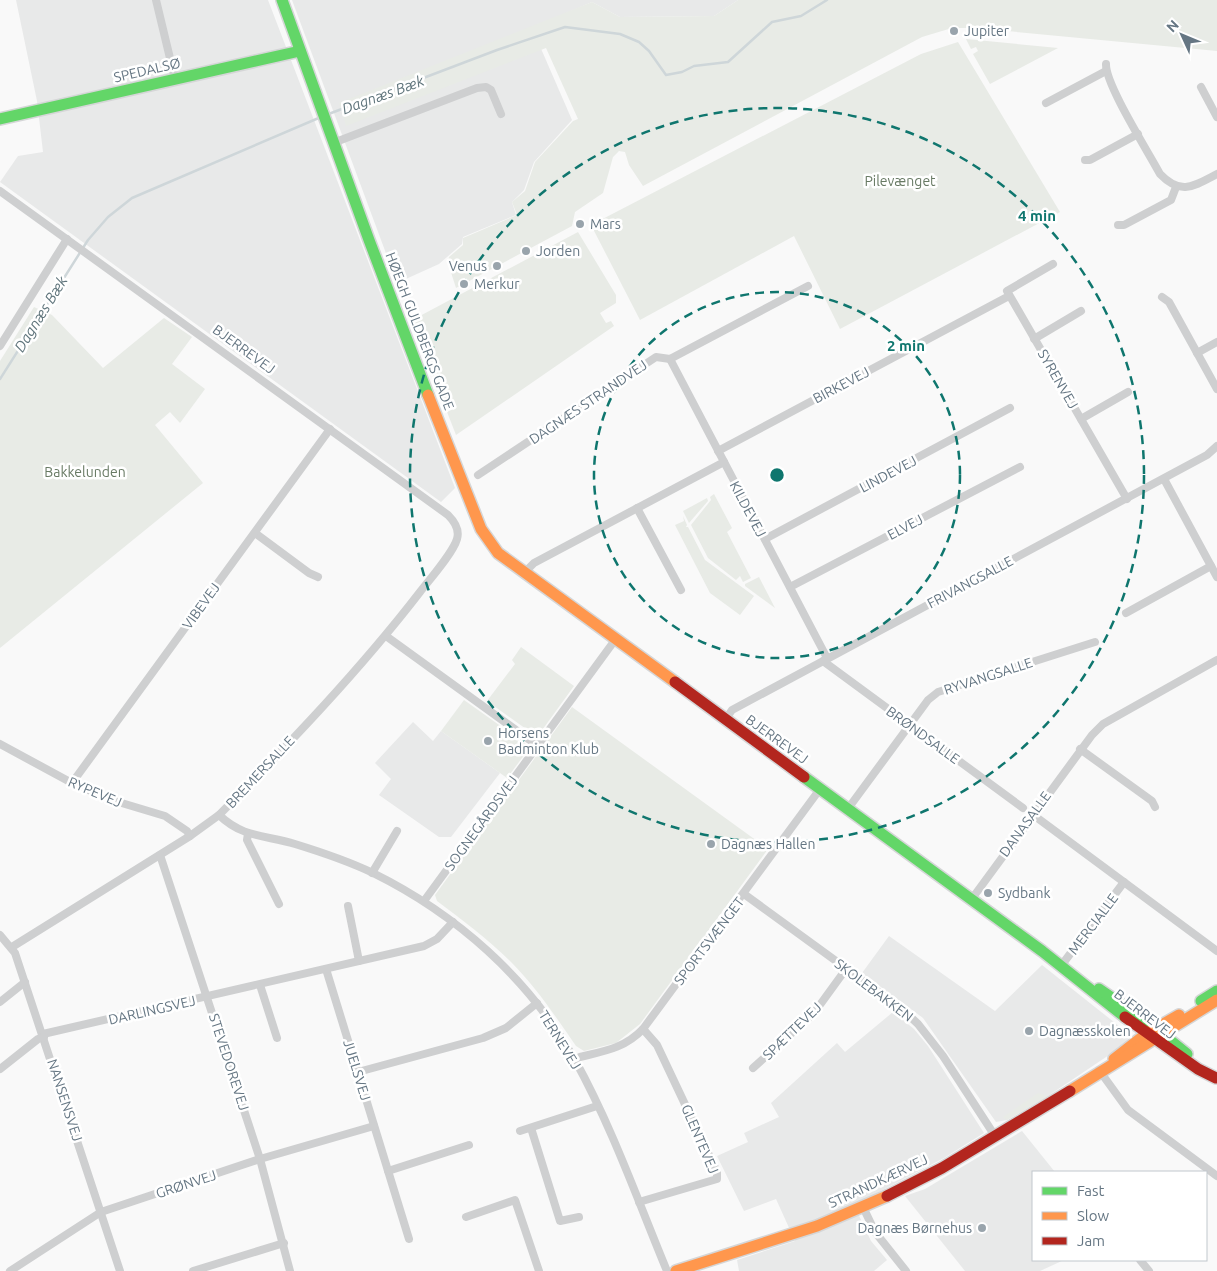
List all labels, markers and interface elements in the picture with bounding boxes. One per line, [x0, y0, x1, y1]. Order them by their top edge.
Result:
north arrow [1157, 10, 1207, 60]
text: N [1163, 17, 1182, 35]
place label: Jupiter [964, 23, 1010, 39]
marker: Jupiter [948, 25, 960, 37]
street label: SPEDALSØ [112, 55, 182, 85]
water label: Dagnæs Bæk [339, 72, 427, 117]
park label: Pilevænget [864, 173, 936, 189]
text: 4 min [1018, 207, 1056, 224]
place label: Mars [590, 216, 621, 232]
marker: Mars [574, 218, 586, 230]
place label: Jorden [536, 243, 580, 259]
marker: Jorden [520, 245, 532, 257]
street label: HØEGH GULDBERGS GADE [382, 250, 458, 412]
place label: Venus [449, 258, 487, 274]
marker: Venus [491, 260, 503, 272]
water label: Dagnæs Bæk [11, 272, 71, 355]
place label: Merkur [474, 276, 520, 292]
marker: Merkur [458, 278, 470, 290]
street label: BJERREVEJ [210, 321, 278, 377]
text: 2 min [887, 337, 925, 354]
street label: SYRENVEJ [1035, 346, 1081, 412]
street label: DAGNÆS STRANDVEJ [526, 357, 650, 447]
street label: BIRKEVEJ [810, 364, 872, 406]
street label: LINDEVEJ [857, 452, 919, 496]
park label: Bakkelunden [44, 464, 126, 480]
centre of rings [768, 466, 786, 484]
street label: KILDEVEJ [727, 478, 769, 540]
street label: ELVEJ [885, 511, 925, 543]
street label: FRIVANGSALLE [924, 553, 1016, 611]
street label: VIBEVEJ [179, 580, 223, 632]
street label: RYVANGSALLE [942, 654, 1034, 698]
street label: BRØNDSALLE [883, 703, 963, 767]
street label: BJERREVEJ [743, 711, 811, 767]
place label: Horsens Badminton Klub [498, 725, 599, 757]
street label: BREMERSALLE [223, 733, 298, 811]
marker: Horsens Badminton Klub [482, 735, 494, 747]
street label: SOGNEGÅRDSVEJ [441, 772, 521, 874]
street label: RYPEVEJ [66, 774, 124, 810]
street label: DANASALLE [996, 788, 1054, 860]
place label: Dagnæs Hallen [721, 836, 815, 852]
marker: Dagnæs Hallen [705, 838, 717, 850]
place label: Sydbank [998, 885, 1051, 901]
marker: Sydbank [982, 887, 994, 899]
street label: MERCIALLE [1065, 890, 1121, 958]
street label: SPORTSVÆNGET [671, 894, 747, 988]
street label: SKOLEBAKKEN [832, 955, 916, 1025]
street label: BJERREVEJ [1111, 986, 1179, 1042]
street label: DARLINGSVEJ [107, 992, 197, 1028]
street label: SPÆTTEVEJ [759, 999, 825, 1063]
street label: TERNEVEJ [536, 1008, 584, 1072]
street label: STEVEDOREVEJ [206, 1012, 252, 1112]
place label: Dagnæsskolen [1039, 1023, 1131, 1039]
marker: Dagnæsskolen [1023, 1025, 1035, 1037]
street label: JUELSVEJ [340, 1038, 374, 1102]
street label: NANSENSVEJ [44, 1057, 86, 1143]
street label: GLENTEVEJ [678, 1102, 722, 1176]
street label: STRANDKÆRVEJ [826, 1151, 930, 1211]
street label: GRØNVEJ [154, 1167, 218, 1201]
legend [1032, 1171, 1207, 1261]
text: Fast [1077, 1182, 1105, 1199]
text: Slow [1077, 1207, 1110, 1224]
place label: Dagnæs Børnehus [857, 1220, 972, 1236]
marker: Dagnæs Børnehus [976, 1222, 988, 1234]
text: Jam [1077, 1232, 1105, 1249]

